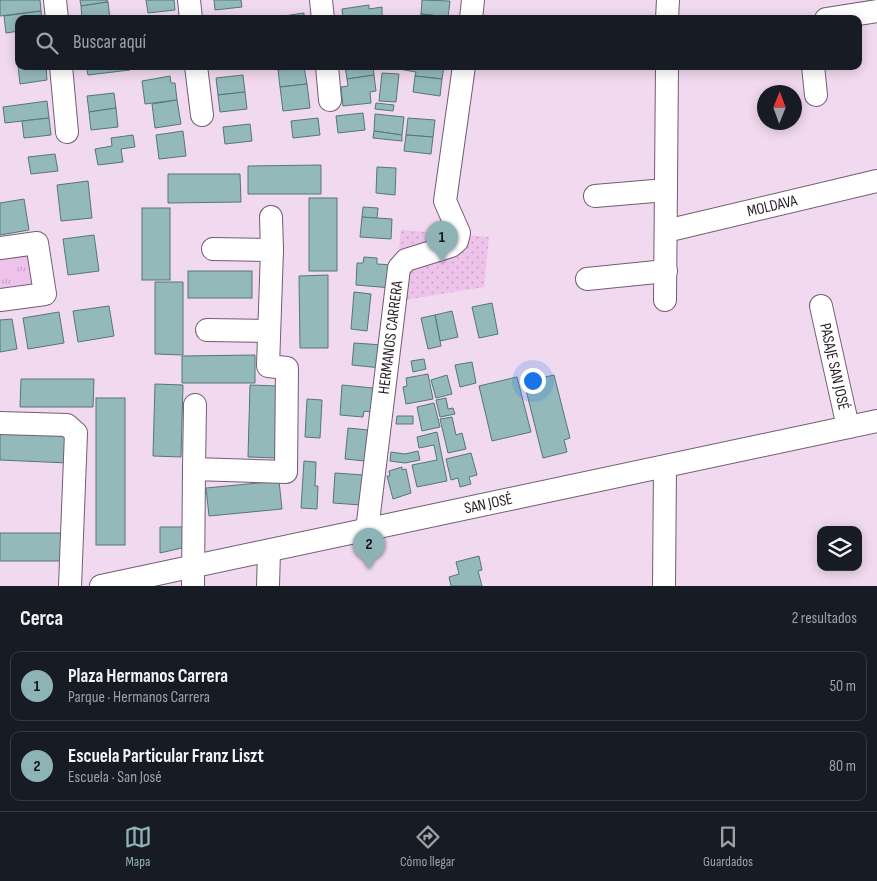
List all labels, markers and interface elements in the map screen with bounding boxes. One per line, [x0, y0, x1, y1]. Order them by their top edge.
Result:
search box [15, 15, 862, 70]
icon: search [33, 29, 61, 57]
text: Buscar aquí [73, 31, 146, 54]
north arrow [757, 85, 802, 130]
street label: MOLDAVA [745, 191, 799, 221]
pin: 1 [426, 221, 458, 262]
street label: HERMANOS CARRERA [374, 280, 407, 395]
street label: PASAJE SAN JOSÉ [816, 321, 853, 412]
your location [520, 368, 546, 394]
street label: SAN JOSÉ [462, 489, 514, 518]
map controls [817, 526, 862, 571]
button: layers [817, 526, 862, 571]
pin: 2 [353, 528, 385, 569]
text: Cerca [20, 606, 63, 631]
text: 2 resultados [792, 609, 857, 628]
text: Plaza Hermanos Carrera [68, 665, 228, 688]
text: 1 [34, 677, 40, 696]
text: 50 m [830, 677, 856, 696]
text: Parque · Hermanos Carrera [68, 688, 210, 707]
text: Escuela Particular Franz Liszt [68, 745, 264, 768]
text: 2 [33, 757, 41, 776]
text: 80 m [829, 757, 856, 776]
text: Escuela · San José [68, 768, 162, 787]
tab: Mapa [124, 823, 152, 870]
tab: Cómo llegar [400, 823, 455, 870]
tab: Guardados [703, 823, 753, 870]

